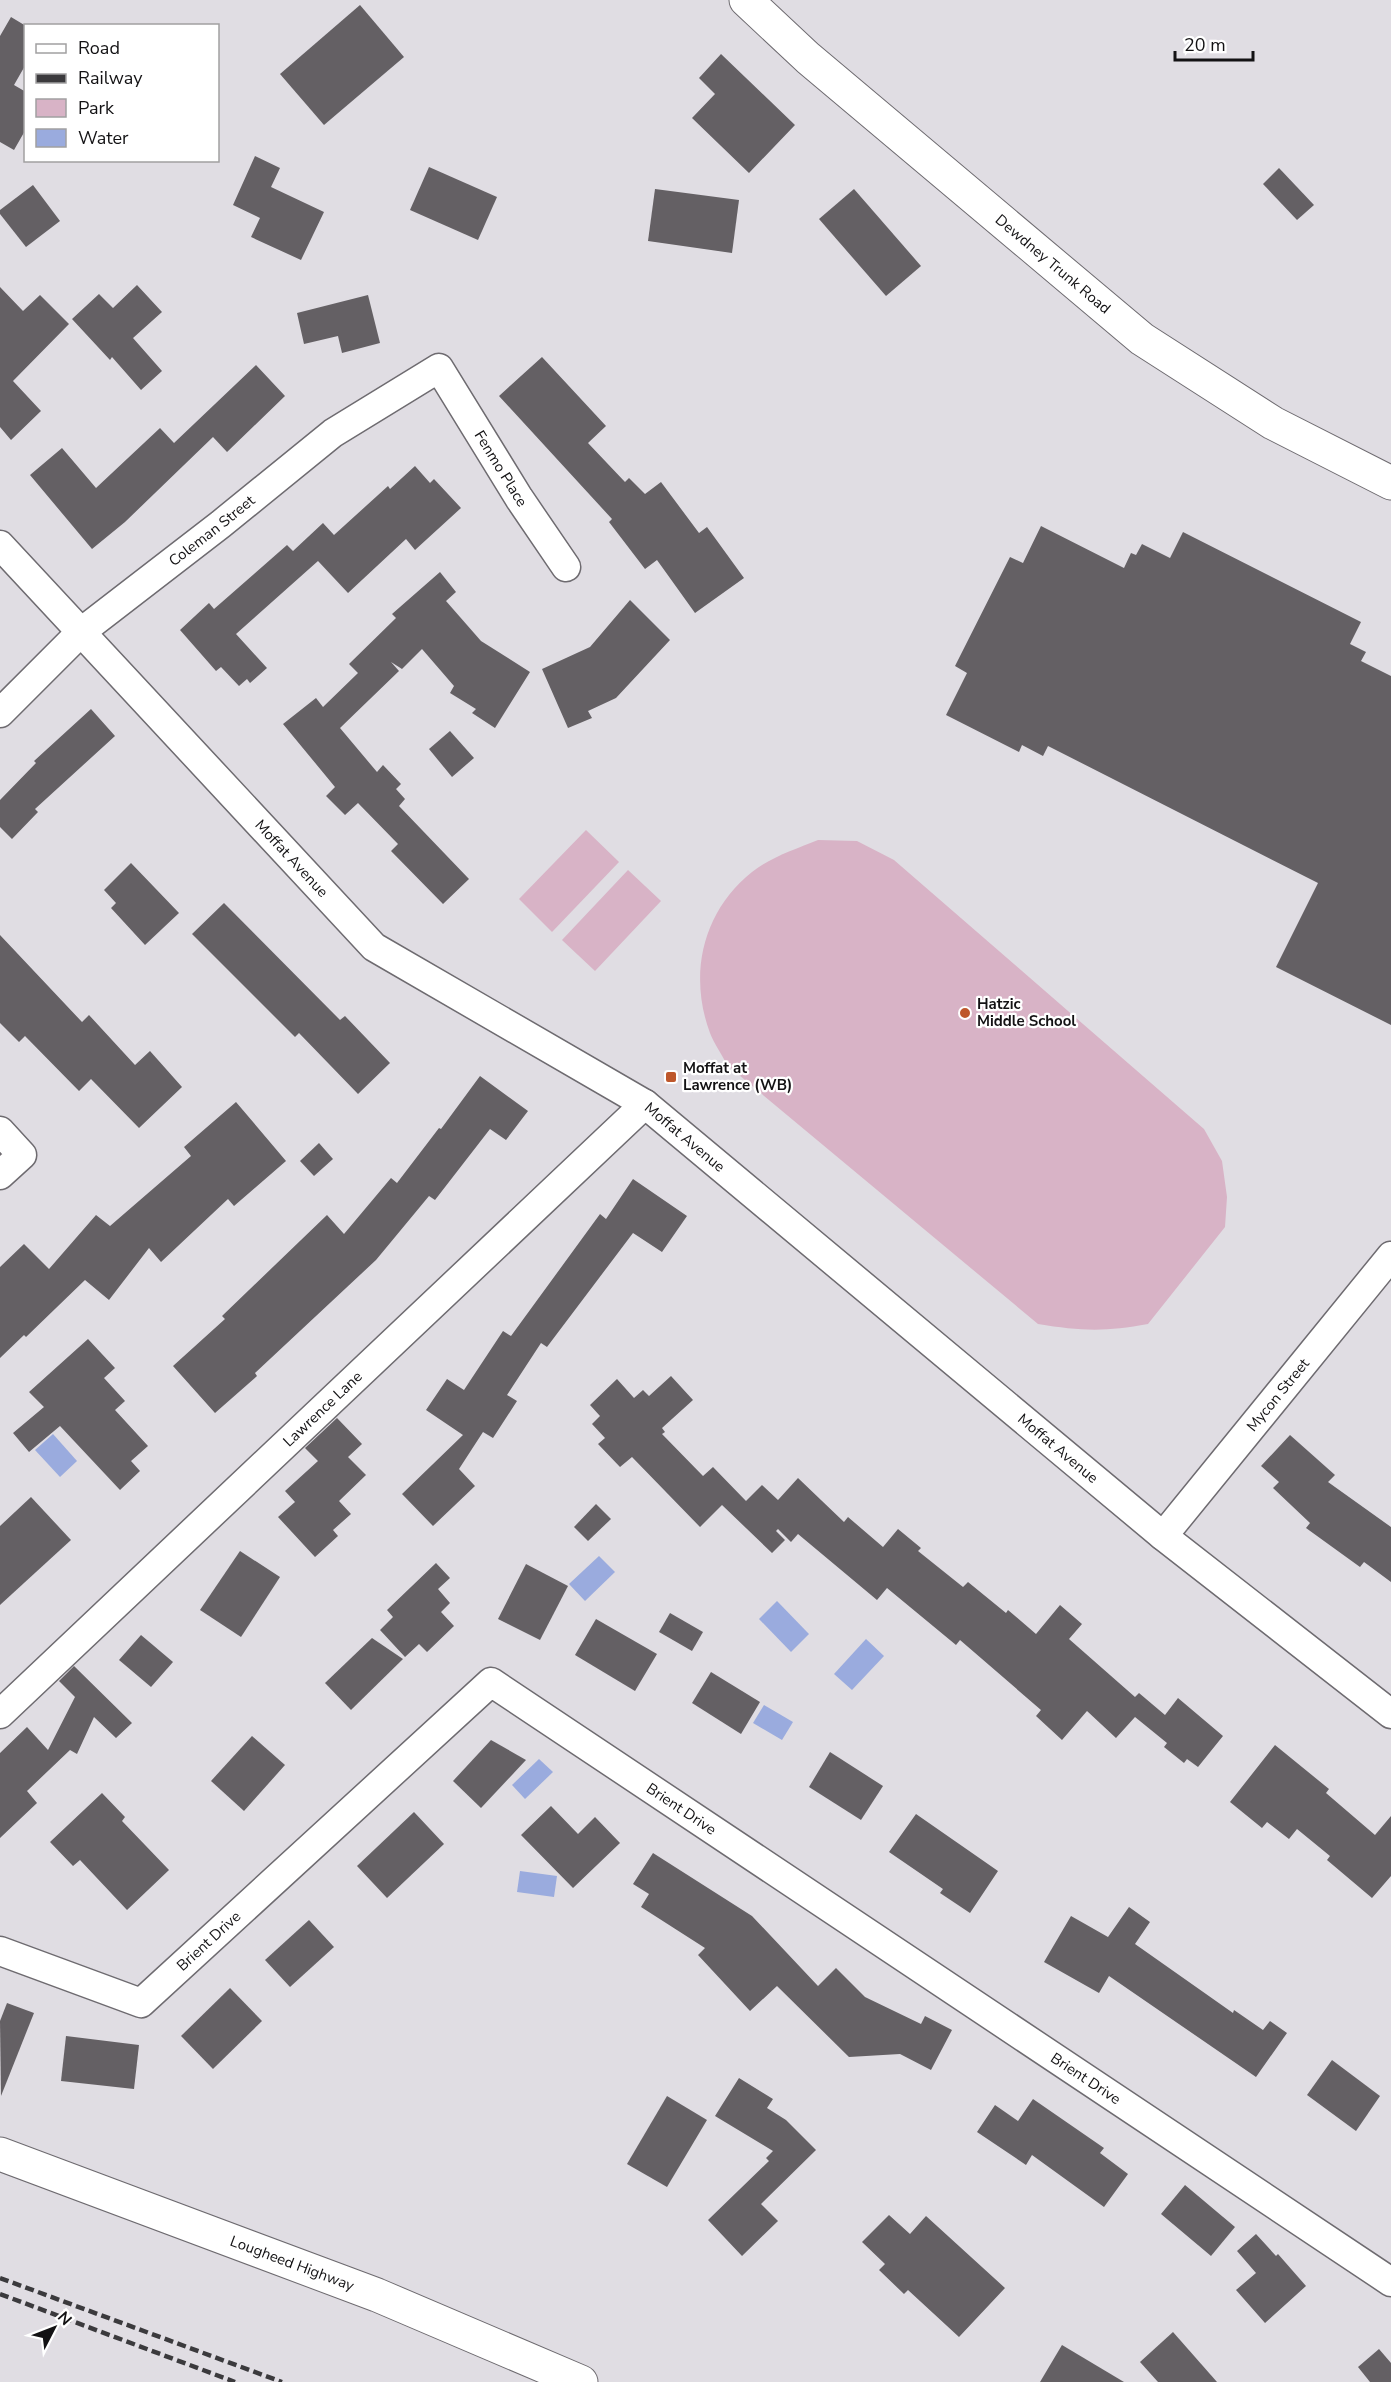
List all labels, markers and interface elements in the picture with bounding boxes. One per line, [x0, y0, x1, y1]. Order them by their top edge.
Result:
legend [24, 24, 219, 162]
scale bar [1175, 24, 1253, 62]
text: 20 m [1184, 33, 1226, 57]
text: Road [78, 36, 120, 60]
text: Railway [78, 66, 143, 90]
text: Park [78, 96, 115, 120]
text: Water [78, 126, 129, 150]
street label: Dewdney Trunk Road [991, 210, 1115, 318]
street label: Fenmo Place [470, 427, 532, 511]
street label: Coleman Street [165, 490, 260, 571]
street label: Moffat Avenue [251, 815, 333, 901]
place label: Hatzic Middle School [977, 994, 1076, 1031]
marker: Hatzic Middle School [958, 1006, 972, 1020]
place label: Moffat at Lawrence (WB) [683, 1058, 792, 1095]
marker: Moffat at Lawrence (WB) [664, 1070, 678, 1084]
street label: Moffat Avenue [640, 1098, 729, 1177]
street label: Mycon Street [1242, 1353, 1314, 1436]
street label: Lawrence Lane [279, 1367, 366, 1451]
street label: Moffat Avenue [1014, 1409, 1102, 1488]
street label: Brient Drive [642, 1778, 720, 1840]
street label: Brient Drive [172, 1907, 245, 1975]
street label: Brient Drive [1047, 2048, 1125, 2109]
street label: Lougheed Highway [227, 2231, 357, 2296]
north arrow [24, 2298, 84, 2358]
text: N [52, 2307, 77, 2330]

